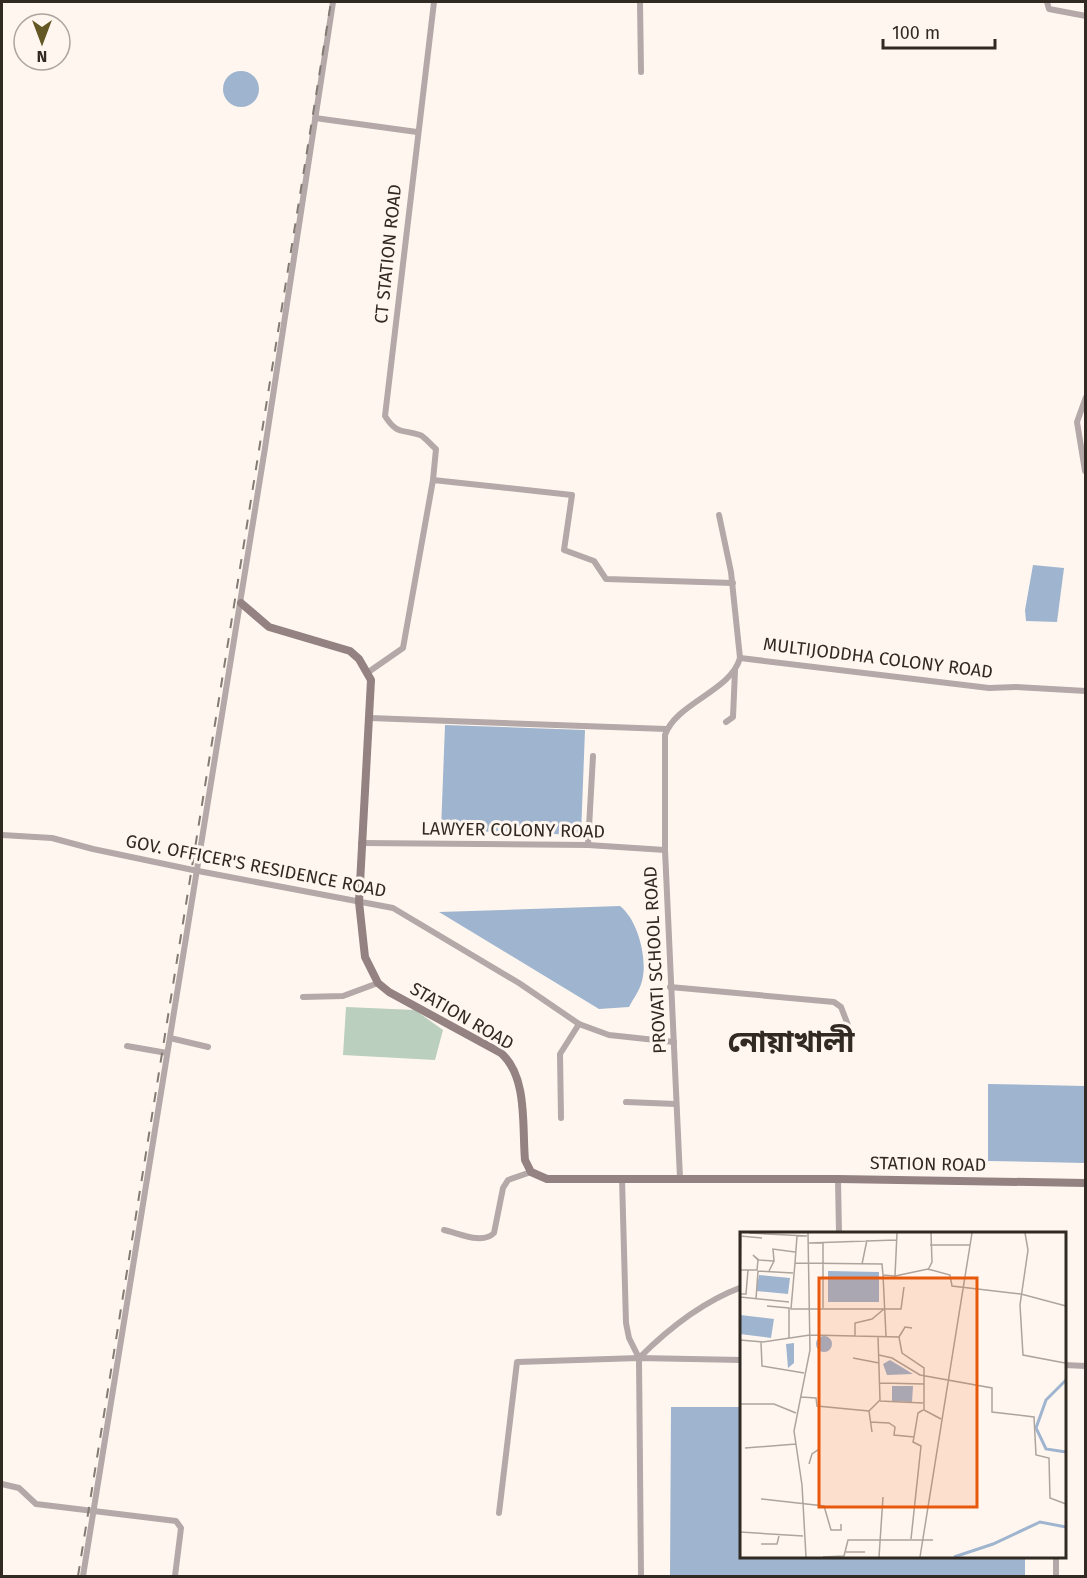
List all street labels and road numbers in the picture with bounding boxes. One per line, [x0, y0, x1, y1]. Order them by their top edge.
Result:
street label: CT STATION ROAD [370, 183, 406, 325]
street label: MULTIJODDHA COLONY ROAD [762, 633, 994, 683]
street label: LAWYER COLONY ROAD [421, 817, 605, 843]
street label: GOV. OFFICER'S RESIDENCE ROAD [124, 830, 388, 902]
street label: PROVATI SCHOOL ROAD [639, 866, 671, 1054]
street label: STATION ROAD [406, 977, 518, 1055]
street label: STATION ROAD [870, 1152, 986, 1176]

